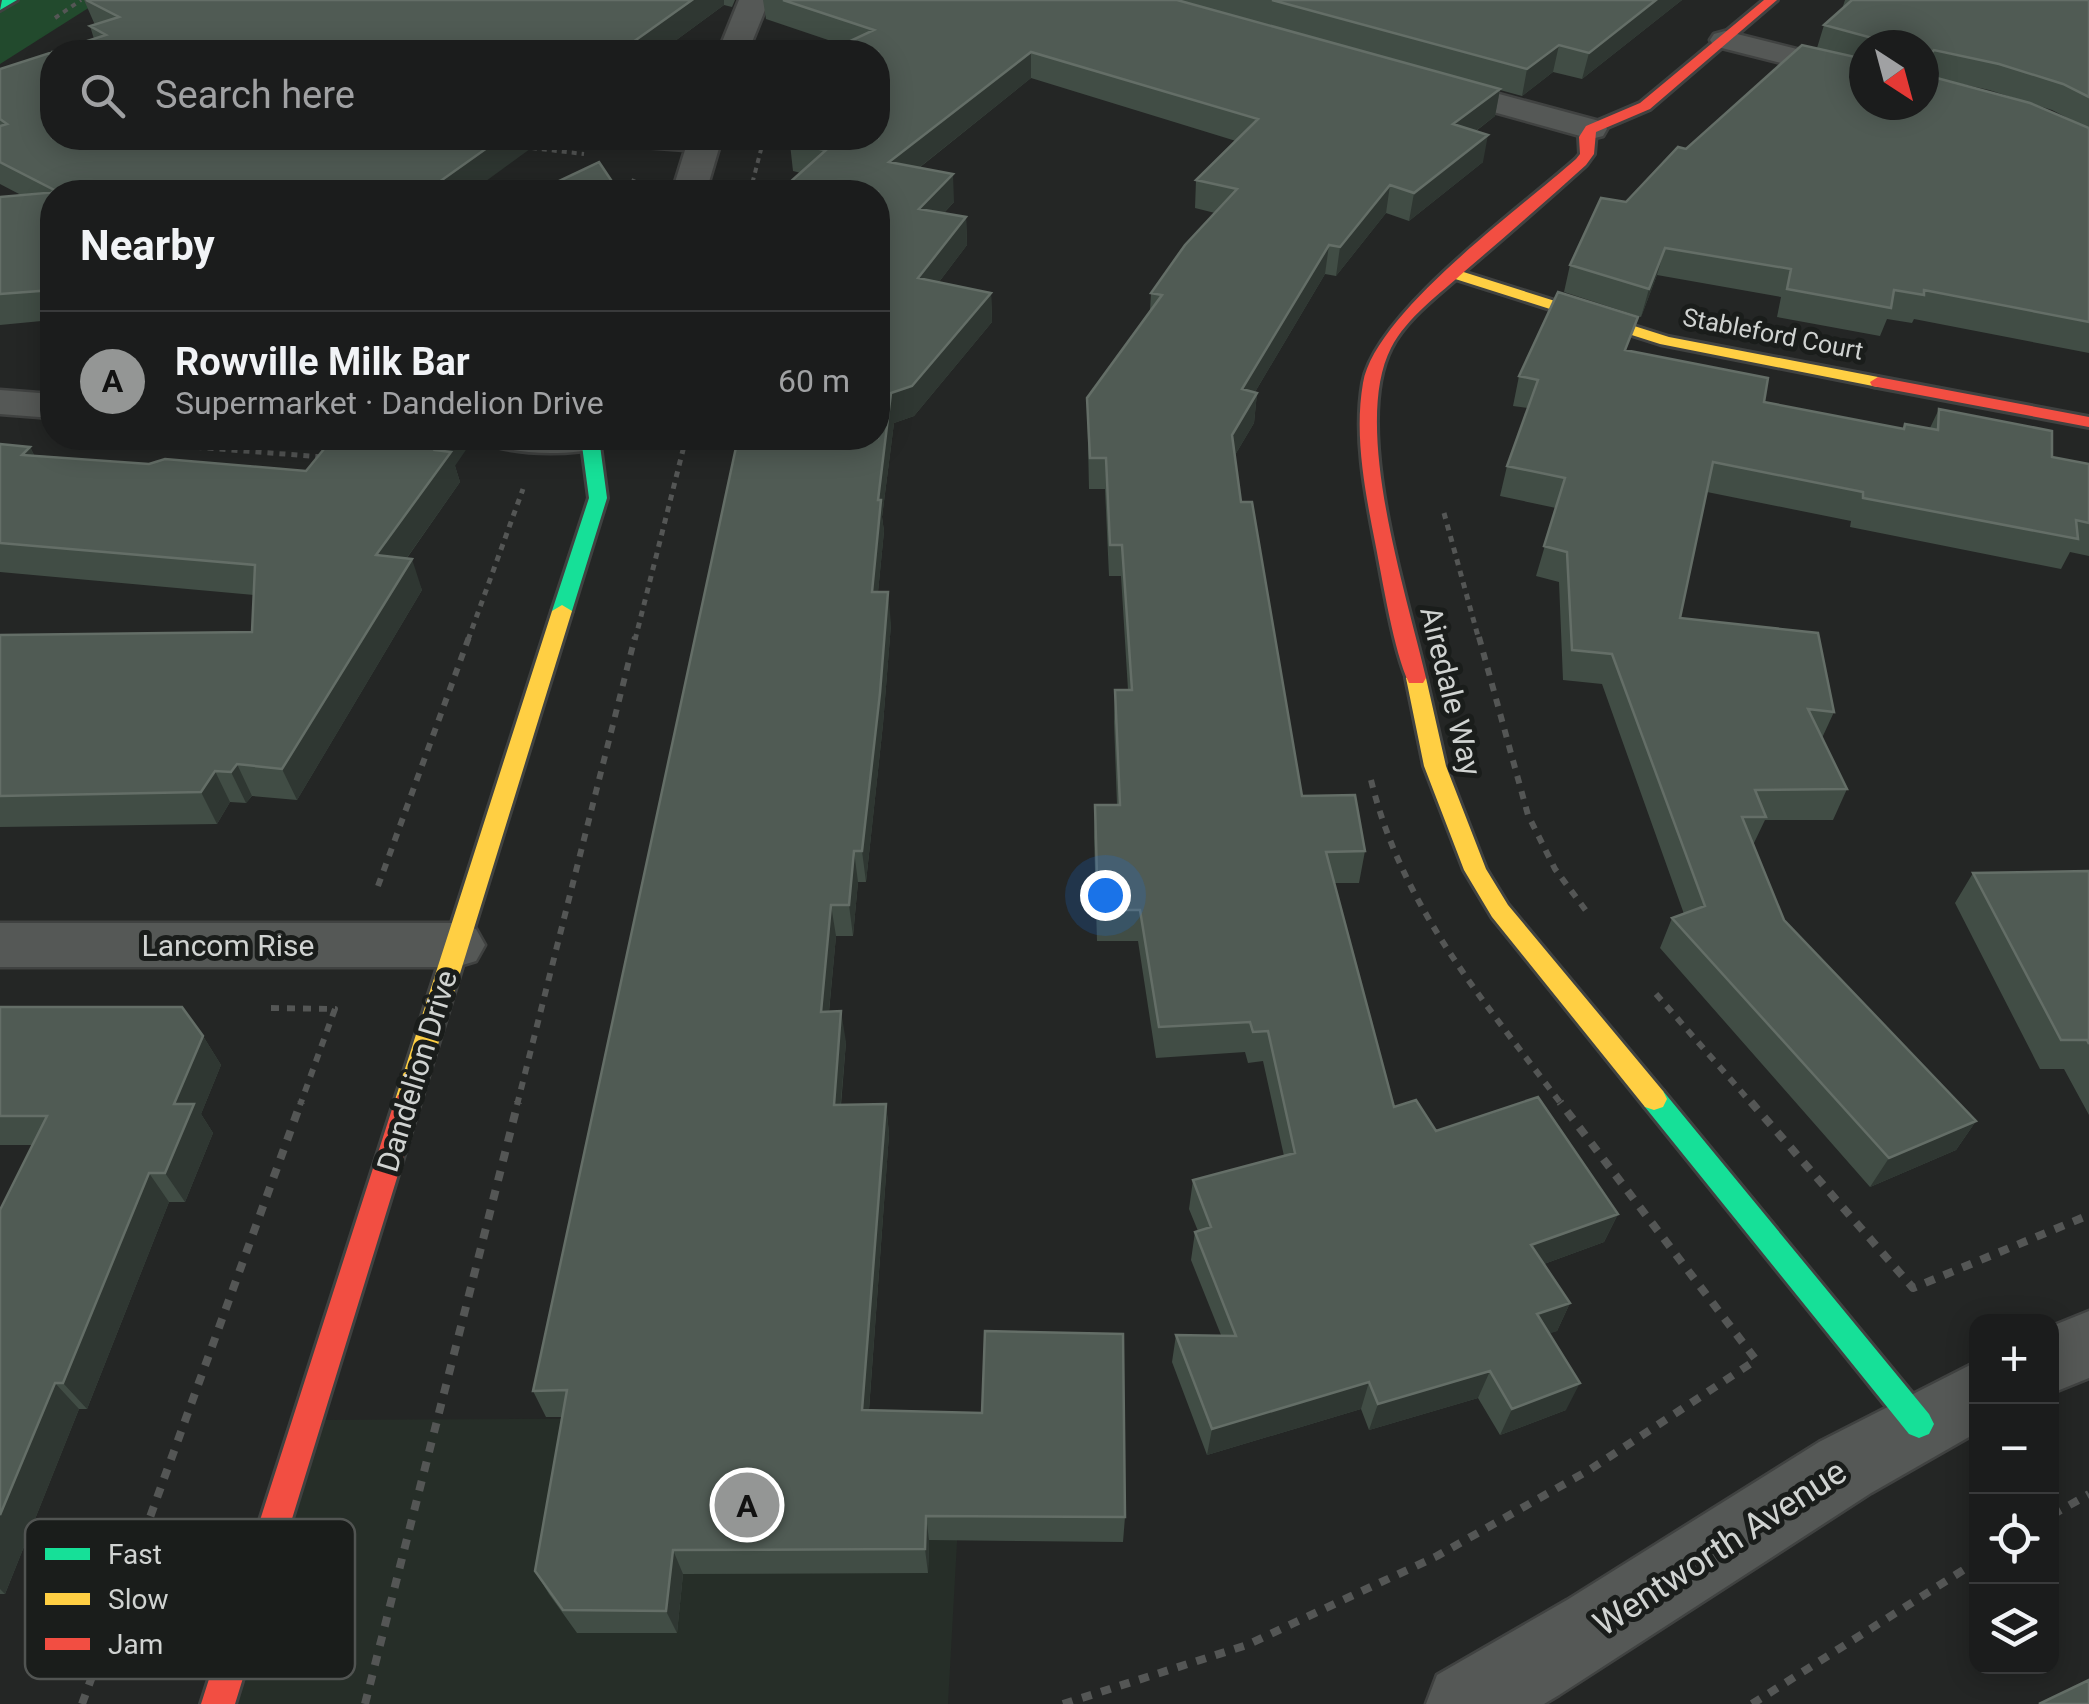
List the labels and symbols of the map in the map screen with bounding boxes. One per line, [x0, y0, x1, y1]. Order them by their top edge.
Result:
north arrow [1849, 30, 1939, 120]
street label: Stableford Court [1680, 302, 1866, 366]
street label: Airedale Way [1413, 603, 1489, 779]
your location [1080, 870, 1131, 921]
street label: Lancom Rise [142, 928, 314, 963]
street label: Dandelion Drive [370, 966, 464, 1176]
street label: Wentworth Avenue [1586, 1451, 1854, 1645]
pin: A [714, 1468, 780, 1542]
legend [25, 1519, 355, 1679]
text: Fast [108, 1538, 162, 1571]
text: Slow [108, 1583, 168, 1616]
text: Jam [108, 1628, 163, 1661]

